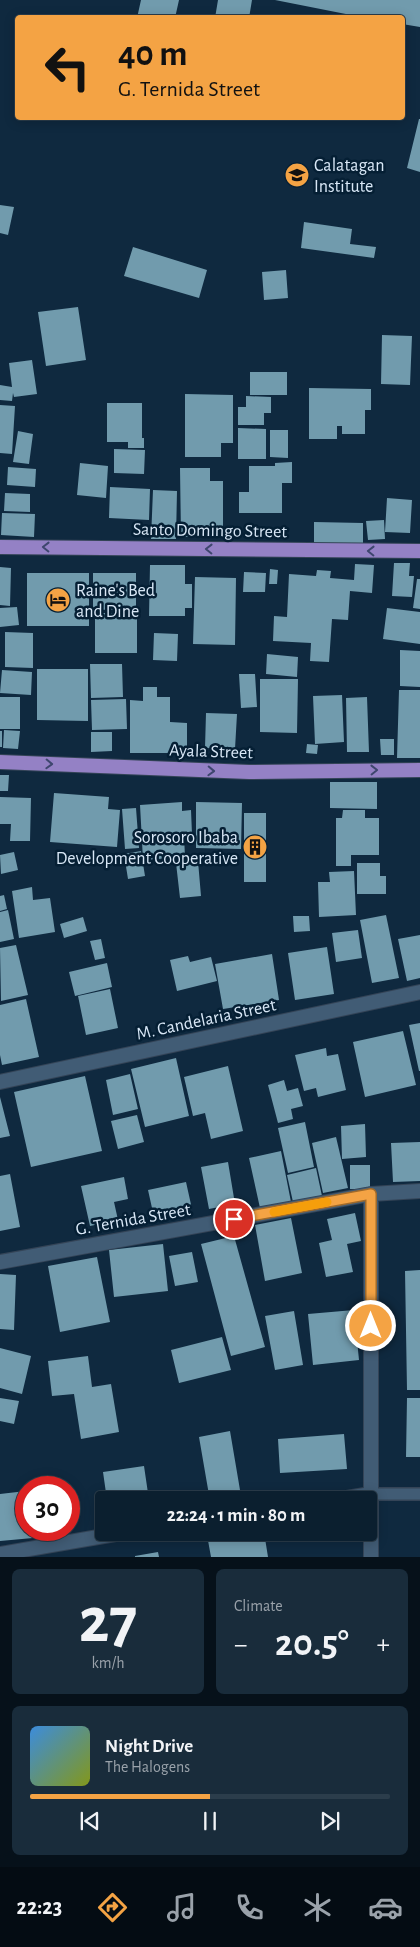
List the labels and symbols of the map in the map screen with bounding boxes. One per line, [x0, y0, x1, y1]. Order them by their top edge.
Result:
place label: Calatagan Institute [314, 157, 384, 196]
school or university icon: Calatagan Institute [284, 162, 310, 188]
street label: Santo Domingo Street [133, 521, 287, 541]
one-way arrow [42, 542, 50, 552]
one-way arrow [205, 544, 212, 554]
one-way arrow [367, 546, 375, 556]
place label: Raine's Bed and Dine [76, 582, 155, 621]
hotel icon: Raine's Bed and Dine [45, 587, 71, 613]
street label: Ayala Street [169, 742, 253, 762]
one-way arrow [45, 759, 53, 770]
one-way arrow [207, 765, 215, 776]
one-way arrow [370, 765, 378, 775]
place label: Sorosoro Ibaba Development Cooperative [56, 829, 238, 868]
building icon: Sorosoro Ibaba Development Cooperative [242, 834, 268, 860]
street label: M. Candelaria Street [135, 996, 278, 1044]
pin [213, 1198, 255, 1240]
street label: G. Ternida Street [74, 1201, 192, 1239]
position arrow [344, 1299, 396, 1351]
speed limit sign: 30 [15, 1476, 80, 1541]

